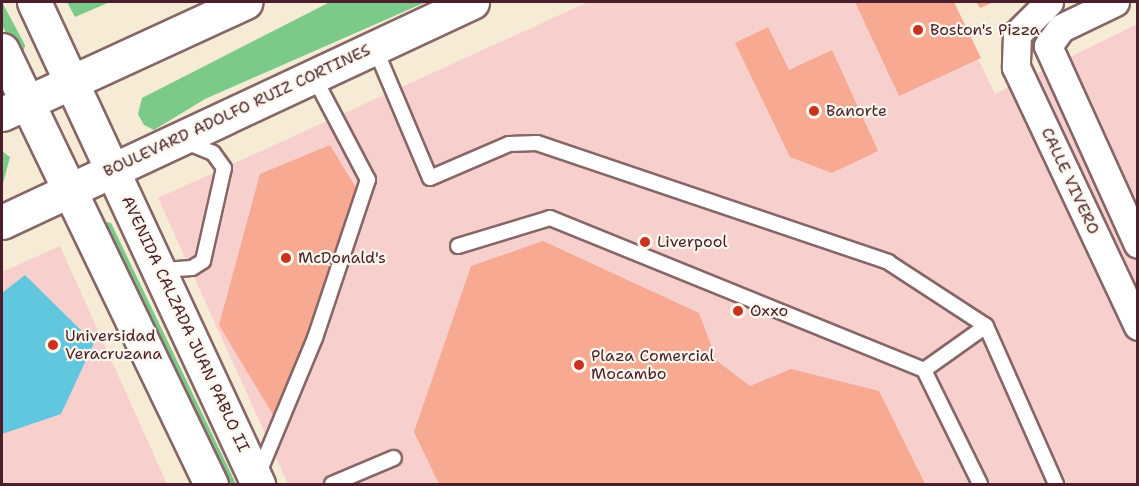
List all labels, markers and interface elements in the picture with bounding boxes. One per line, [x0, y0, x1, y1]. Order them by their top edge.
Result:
place label: Boston's Pizza [930, 20, 1040, 40]
marker: Boston's Pizza [911, 23, 925, 37]
street label: BOULEVARD ADOLFO RUIZ CORTINES [100, 41, 374, 181]
place label: Banorte [826, 101, 887, 121]
marker: Banorte [807, 104, 821, 118]
street label: CALLE VIVERO [1037, 125, 1103, 237]
street label: AVENIDA CALZADA JUAN PABLO II [117, 193, 253, 455]
place label: Liverpool [657, 232, 727, 252]
marker: Liverpool [638, 235, 652, 249]
place label: McDonald's [298, 248, 386, 268]
marker: McDonald's [279, 251, 293, 265]
place label: Oxxo [750, 301, 788, 321]
marker: Oxxo [731, 304, 745, 318]
place label: Universidad Veracruzana [65, 326, 162, 364]
marker: Universidad Veracruzana [46, 338, 60, 352]
place label: Plaza Comercial Mocambo [591, 346, 714, 384]
marker: Plaza Comercial Mocambo [572, 358, 586, 372]

